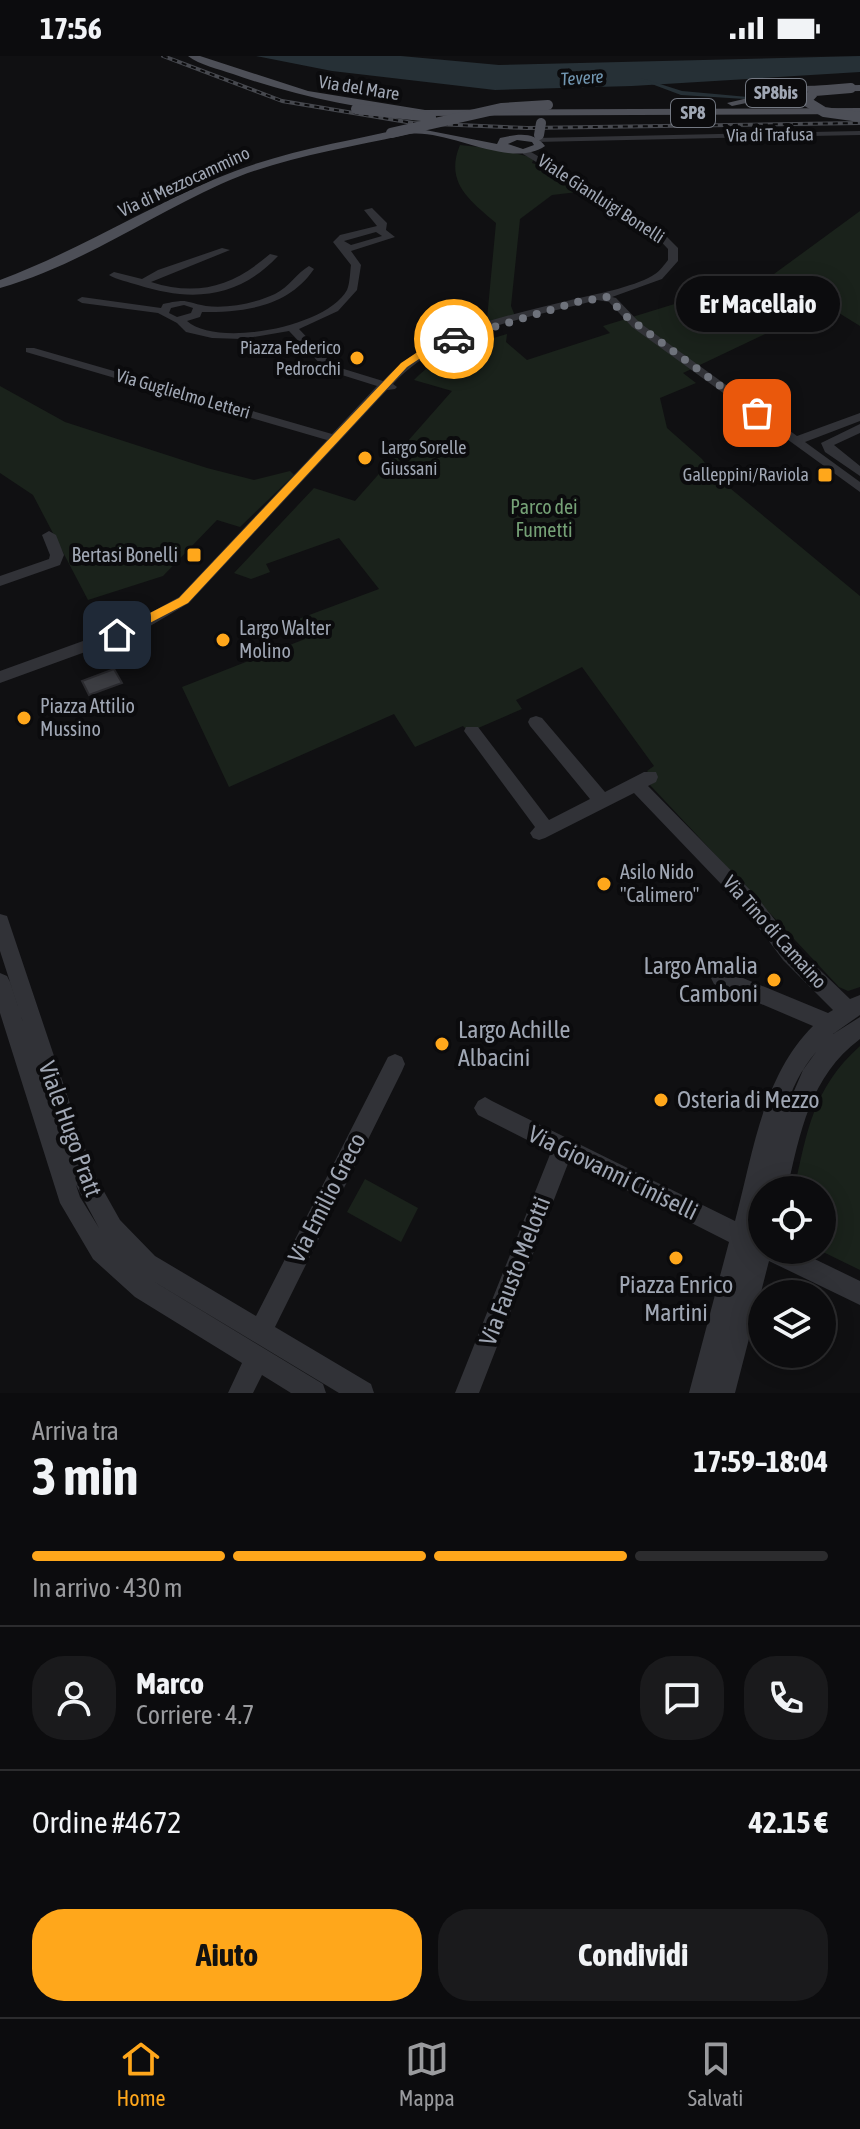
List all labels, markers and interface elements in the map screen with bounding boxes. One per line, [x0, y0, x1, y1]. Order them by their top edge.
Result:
text: 17:56 [40, 11, 102, 45]
water label: Tevere [560, 66, 604, 89]
street label: Via del Mare [317, 71, 401, 104]
road number: SP8bis [746, 79, 806, 107]
road number: SP8 [671, 99, 715, 127]
street label: Via di Trafusa [726, 123, 814, 146]
street label: Via di Mezzocammino [115, 142, 253, 221]
street label: Viale Gianluigi Bonelli [534, 150, 669, 247]
callout: Er Macellaio [675, 277, 839, 333]
text: Er Macellaio [699, 289, 817, 319]
courier [414, 299, 494, 379]
icon: car [432, 317, 476, 361]
place label: Piazza Federico Pedrocchi [240, 337, 341, 379]
marker: Piazza Federico Pedrocchi [348, 349, 366, 367]
street label: Via Guglielmo Letteri [114, 364, 253, 423]
pin [723, 379, 791, 447]
icon: bag [735, 391, 779, 435]
place label: Largo Sorelle Giussani [381, 437, 466, 479]
marker: Largo Sorelle Giussani [356, 449, 374, 467]
place label: Galleppini/Raviola [683, 464, 809, 485]
marker: Galleppini/Raviola [816, 466, 834, 484]
park label: Parco dei Fumetti [510, 495, 578, 541]
place label: Bertasi Bonelli [71, 543, 178, 566]
marker: Bertasi Bonelli [185, 546, 203, 564]
pin [83, 601, 151, 669]
icon: home [95, 613, 139, 657]
place label: Largo Walter Molino [239, 616, 332, 662]
marker: Largo Walter Molino [214, 631, 232, 649]
place label: Piazza Attilio Mussino [40, 694, 135, 740]
marker: Piazza Attilio Mussino [15, 709, 33, 727]
place label: Asilo Nido "Calimero" [620, 860, 699, 906]
street label: Via Tino di Camaino [719, 871, 832, 993]
marker: Asilo Nido "Calimero" [595, 875, 613, 893]
place label: Largo Amalia Camboni [644, 952, 758, 1007]
marker: Largo Amalia Camboni [765, 971, 783, 989]
place label: Largo Achille Albacini [458, 1016, 570, 1071]
marker: Largo Achille Albacini [433, 1035, 451, 1053]
street label: Viale Hugo Pratt [33, 1057, 107, 1200]
place label: Osteria di Mezzo [677, 1086, 820, 1113]
marker: Osteria di Mezzo [652, 1091, 670, 1109]
street label: Via Giovanni Ciniselli [524, 1120, 702, 1225]
street label: Via Emilio Greco [282, 1128, 371, 1267]
map controls [748, 1176, 836, 1368]
button: locate [748, 1176, 836, 1264]
street label: Via Fausto Melotti [474, 1193, 555, 1349]
marker: Piazza Enrico Martini [667, 1249, 685, 1267]
place label: Piazza Enrico Martini [619, 1271, 733, 1326]
button: layers [748, 1280, 836, 1368]
text: Arriva tra [32, 1416, 119, 1446]
text: 17:59–18:04 [693, 1444, 828, 1478]
text: 3 min [32, 1446, 138, 1506]
text: In arrivo · 430 m [32, 1573, 183, 1603]
button: person [32, 1656, 116, 1740]
button: chat [640, 1656, 724, 1740]
button: phone [744, 1656, 828, 1740]
text: Marco [136, 1666, 204, 1700]
text: Corriere · 4.7 [136, 1700, 254, 1730]
text: Ordine #4672 [32, 1805, 181, 1839]
text: 42.15 € [749, 1805, 828, 1839]
button: Aiuto [32, 1909, 422, 2001]
button: Condividi [438, 1909, 828, 2001]
tab: Home [117, 2037, 166, 2111]
tab: Mappa [399, 2037, 455, 2111]
tab: Salvati [688, 2037, 743, 2111]

